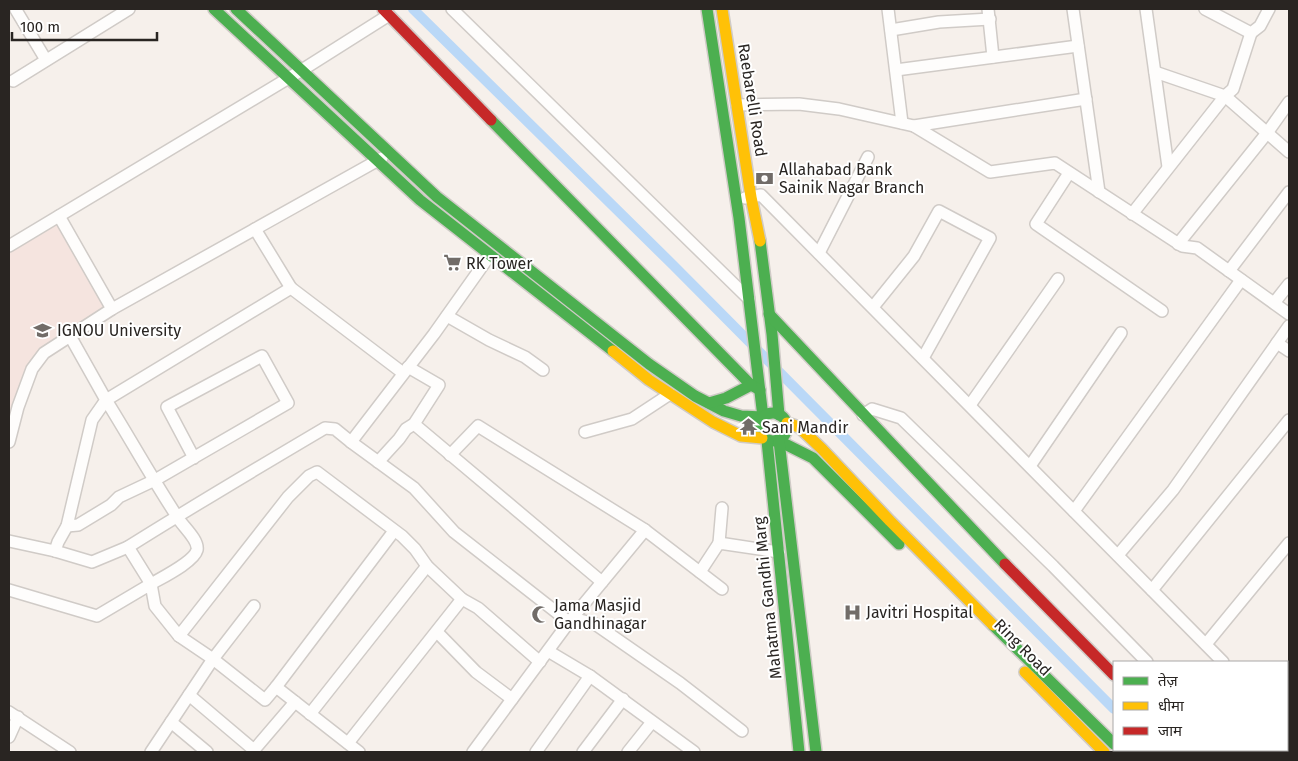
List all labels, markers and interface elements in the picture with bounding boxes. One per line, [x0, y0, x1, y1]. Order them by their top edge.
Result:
scale bar [12, 10, 158, 42]
text: 100 m [20, 18, 60, 36]
street label: Raebarelli Road [734, 42, 771, 158]
place label: Allahabad Bank Sainik Nagar Branch [779, 160, 924, 197]
bank icon: Allahabad Bank Sainik Nagar Branch [755, 168, 775, 188]
supermarket icon: RK Tower [442, 253, 462, 273]
place label: RK Tower [466, 254, 533, 273]
school or university icon: IGNOU University [33, 320, 53, 340]
place label: IGNOU University [57, 321, 181, 340]
temple icon: Sani Mandir [738, 417, 758, 437]
place label: Sani Mandir [762, 418, 849, 437]
street label: Mahatma Gandhi Marg [749, 515, 785, 680]
place label: Jama Masjid Gandhinagar [554, 596, 647, 633]
hospital icon: Javitri Hospital [842, 602, 862, 622]
place label: Javitri Hospital [866, 603, 973, 622]
mosque icon: Jama Masjid Gandhinagar [530, 604, 550, 624]
street label: Ring Road [990, 615, 1055, 680]
legend [1113, 661, 1288, 751]
text: तेज़ [1158, 672, 1179, 690]
text: धीमा [1158, 697, 1185, 715]
text: जाम [1158, 722, 1183, 740]

